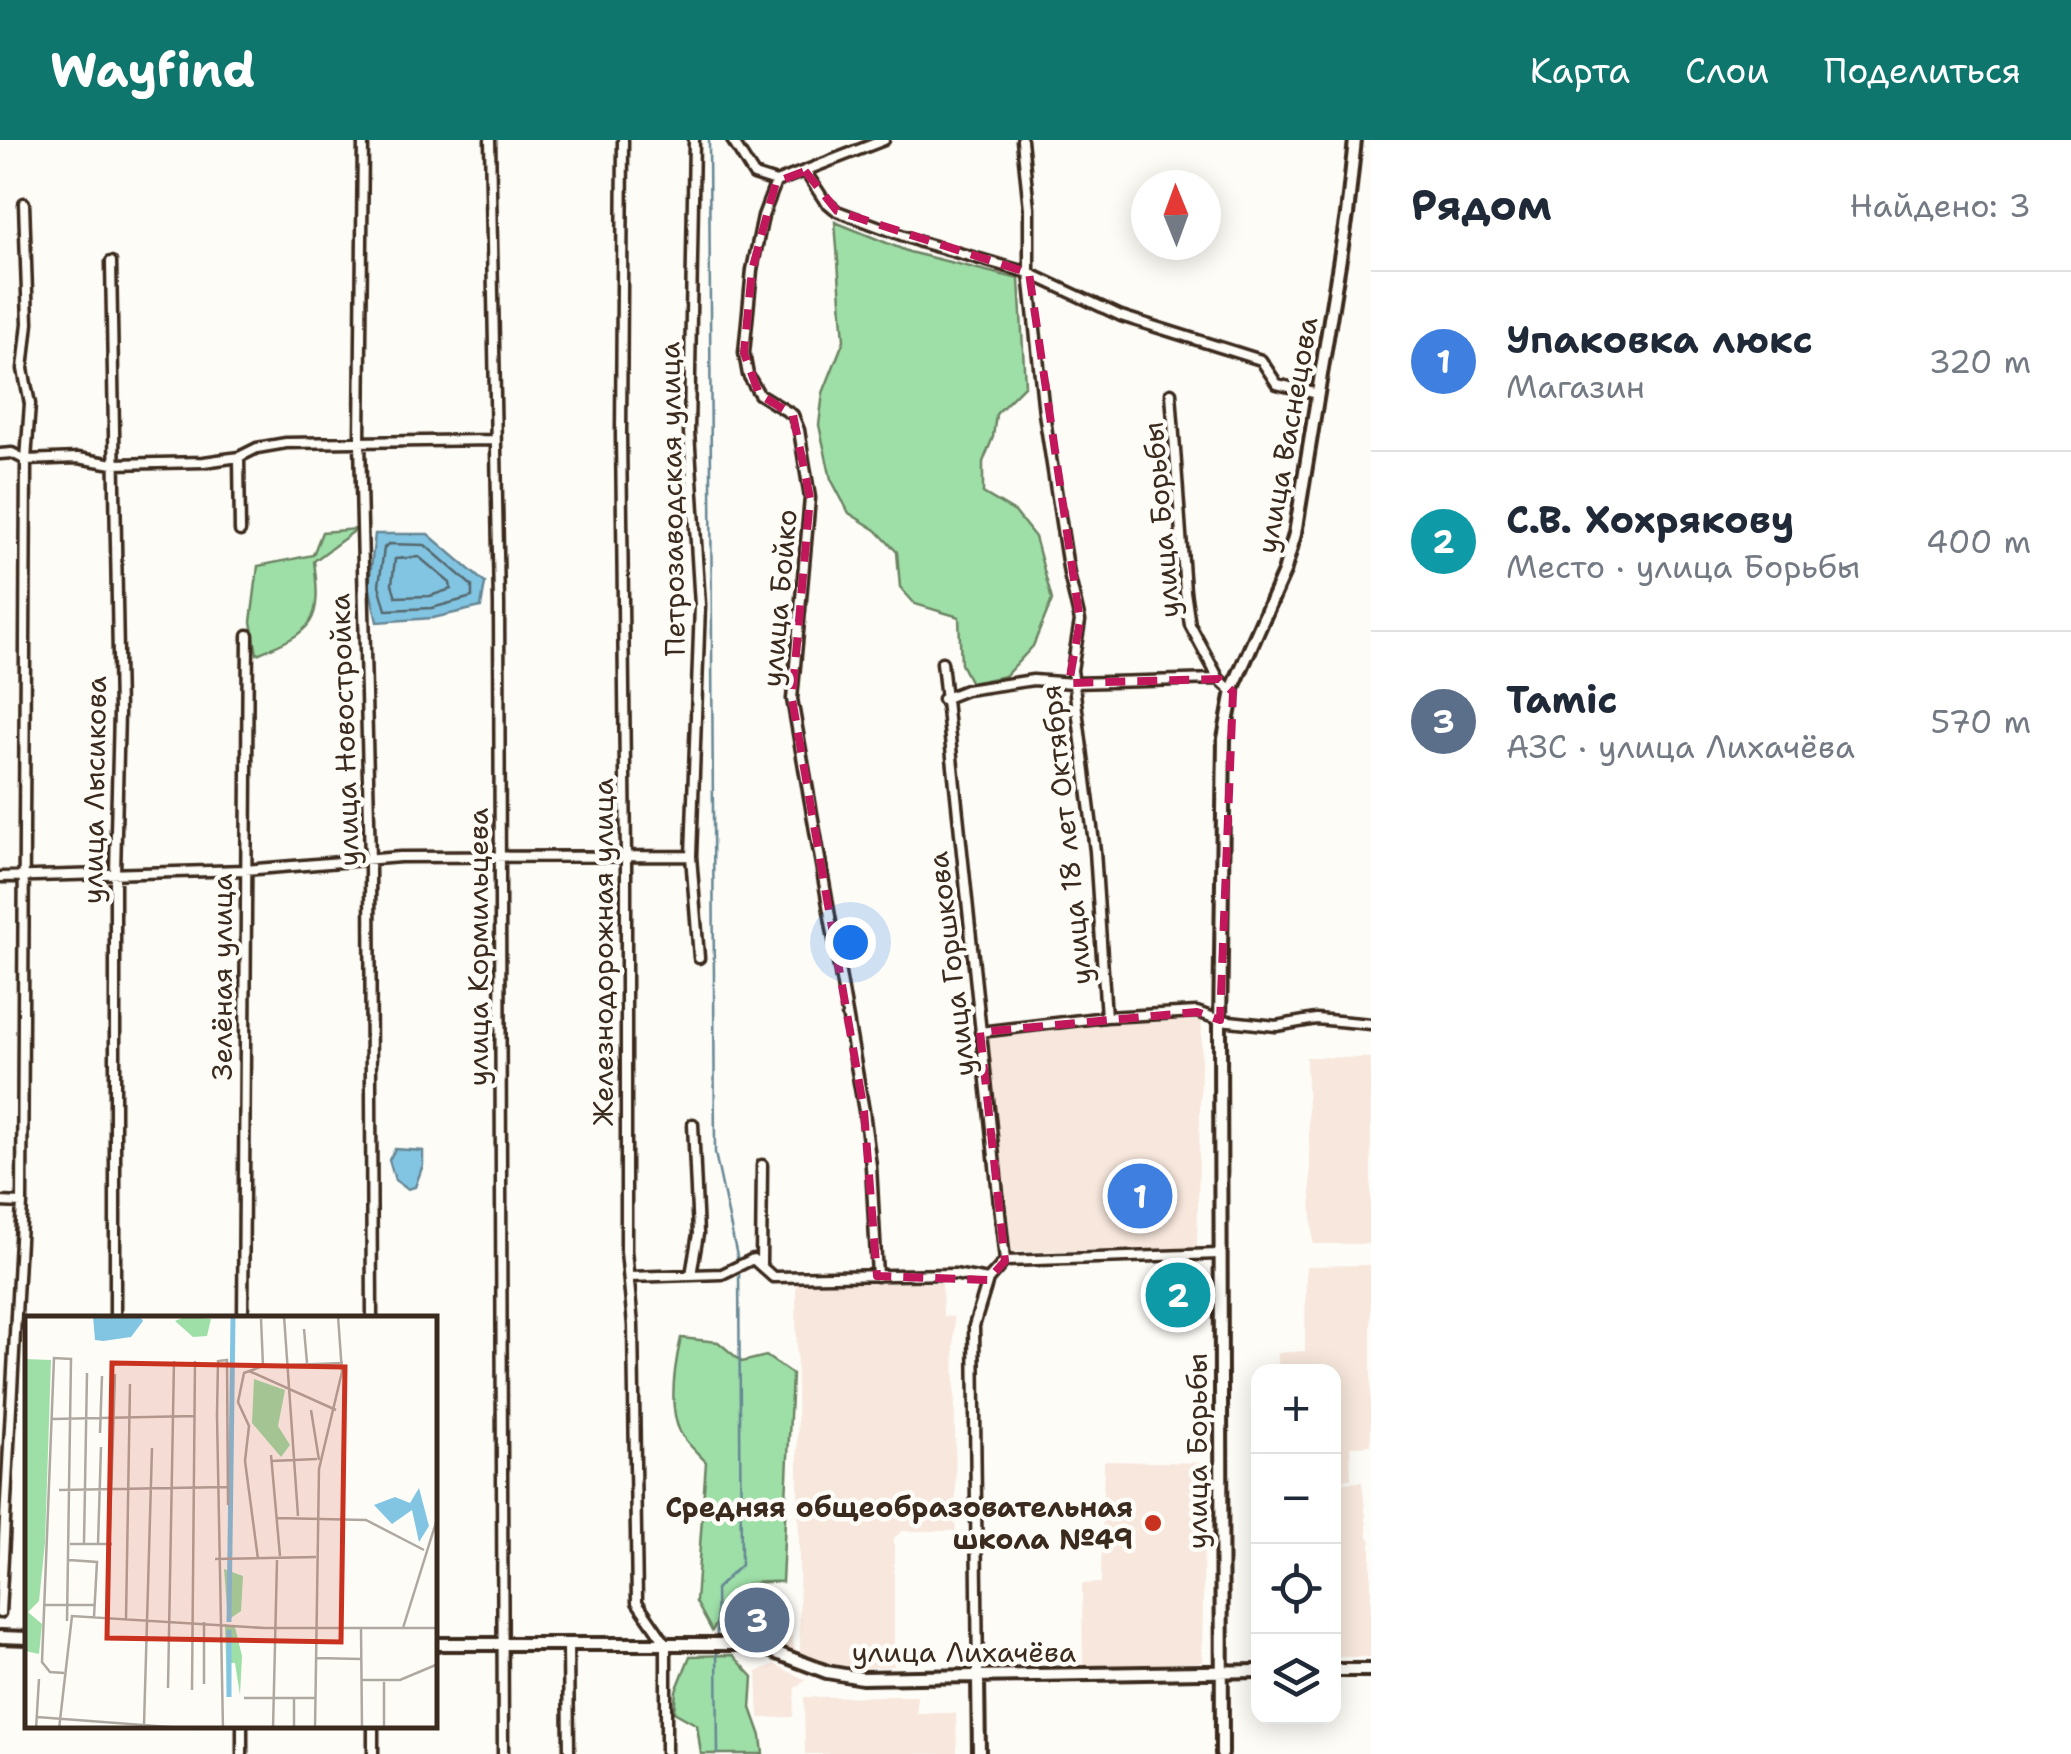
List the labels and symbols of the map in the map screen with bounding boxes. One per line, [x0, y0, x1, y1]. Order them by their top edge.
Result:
north arrow [1131, 170, 1221, 260]
street label: улица Васнецова [1247, 314, 1327, 556]
street label: Петрозаводская улица [650, 341, 694, 657]
street label: улица Борьбы [1134, 421, 1188, 619]
street label: улица Бойко [752, 508, 806, 688]
street label: улица Новостройка [320, 593, 368, 867]
street label: улица Лысикова [73, 676, 115, 904]
street label: улица 18 лет Октября [1031, 683, 1101, 987]
street label: Железнодорожная улица [584, 778, 622, 1126]
street label: улица Кормильцева [459, 808, 497, 1086]
street label: улица Горшкова [918, 850, 984, 1078]
street label: Зелёная улица [203, 874, 241, 1080]
your location [825, 917, 876, 968]
pin: 1 [1108, 1158, 1172, 1234]
pin: 2 [1146, 1258, 1210, 1332]
inset map [25, 1316, 438, 1729]
street label: улица Борьбы [1178, 1353, 1216, 1549]
place label: Средняя общеобразовательная школа №49 [665, 1488, 1133, 1558]
marker: Средняя общеобразовательная школа №49 [1142, 1512, 1164, 1534]
pin: 3 [724, 1582, 790, 1658]
street label: улица Лихачёва [852, 1633, 1076, 1671]

